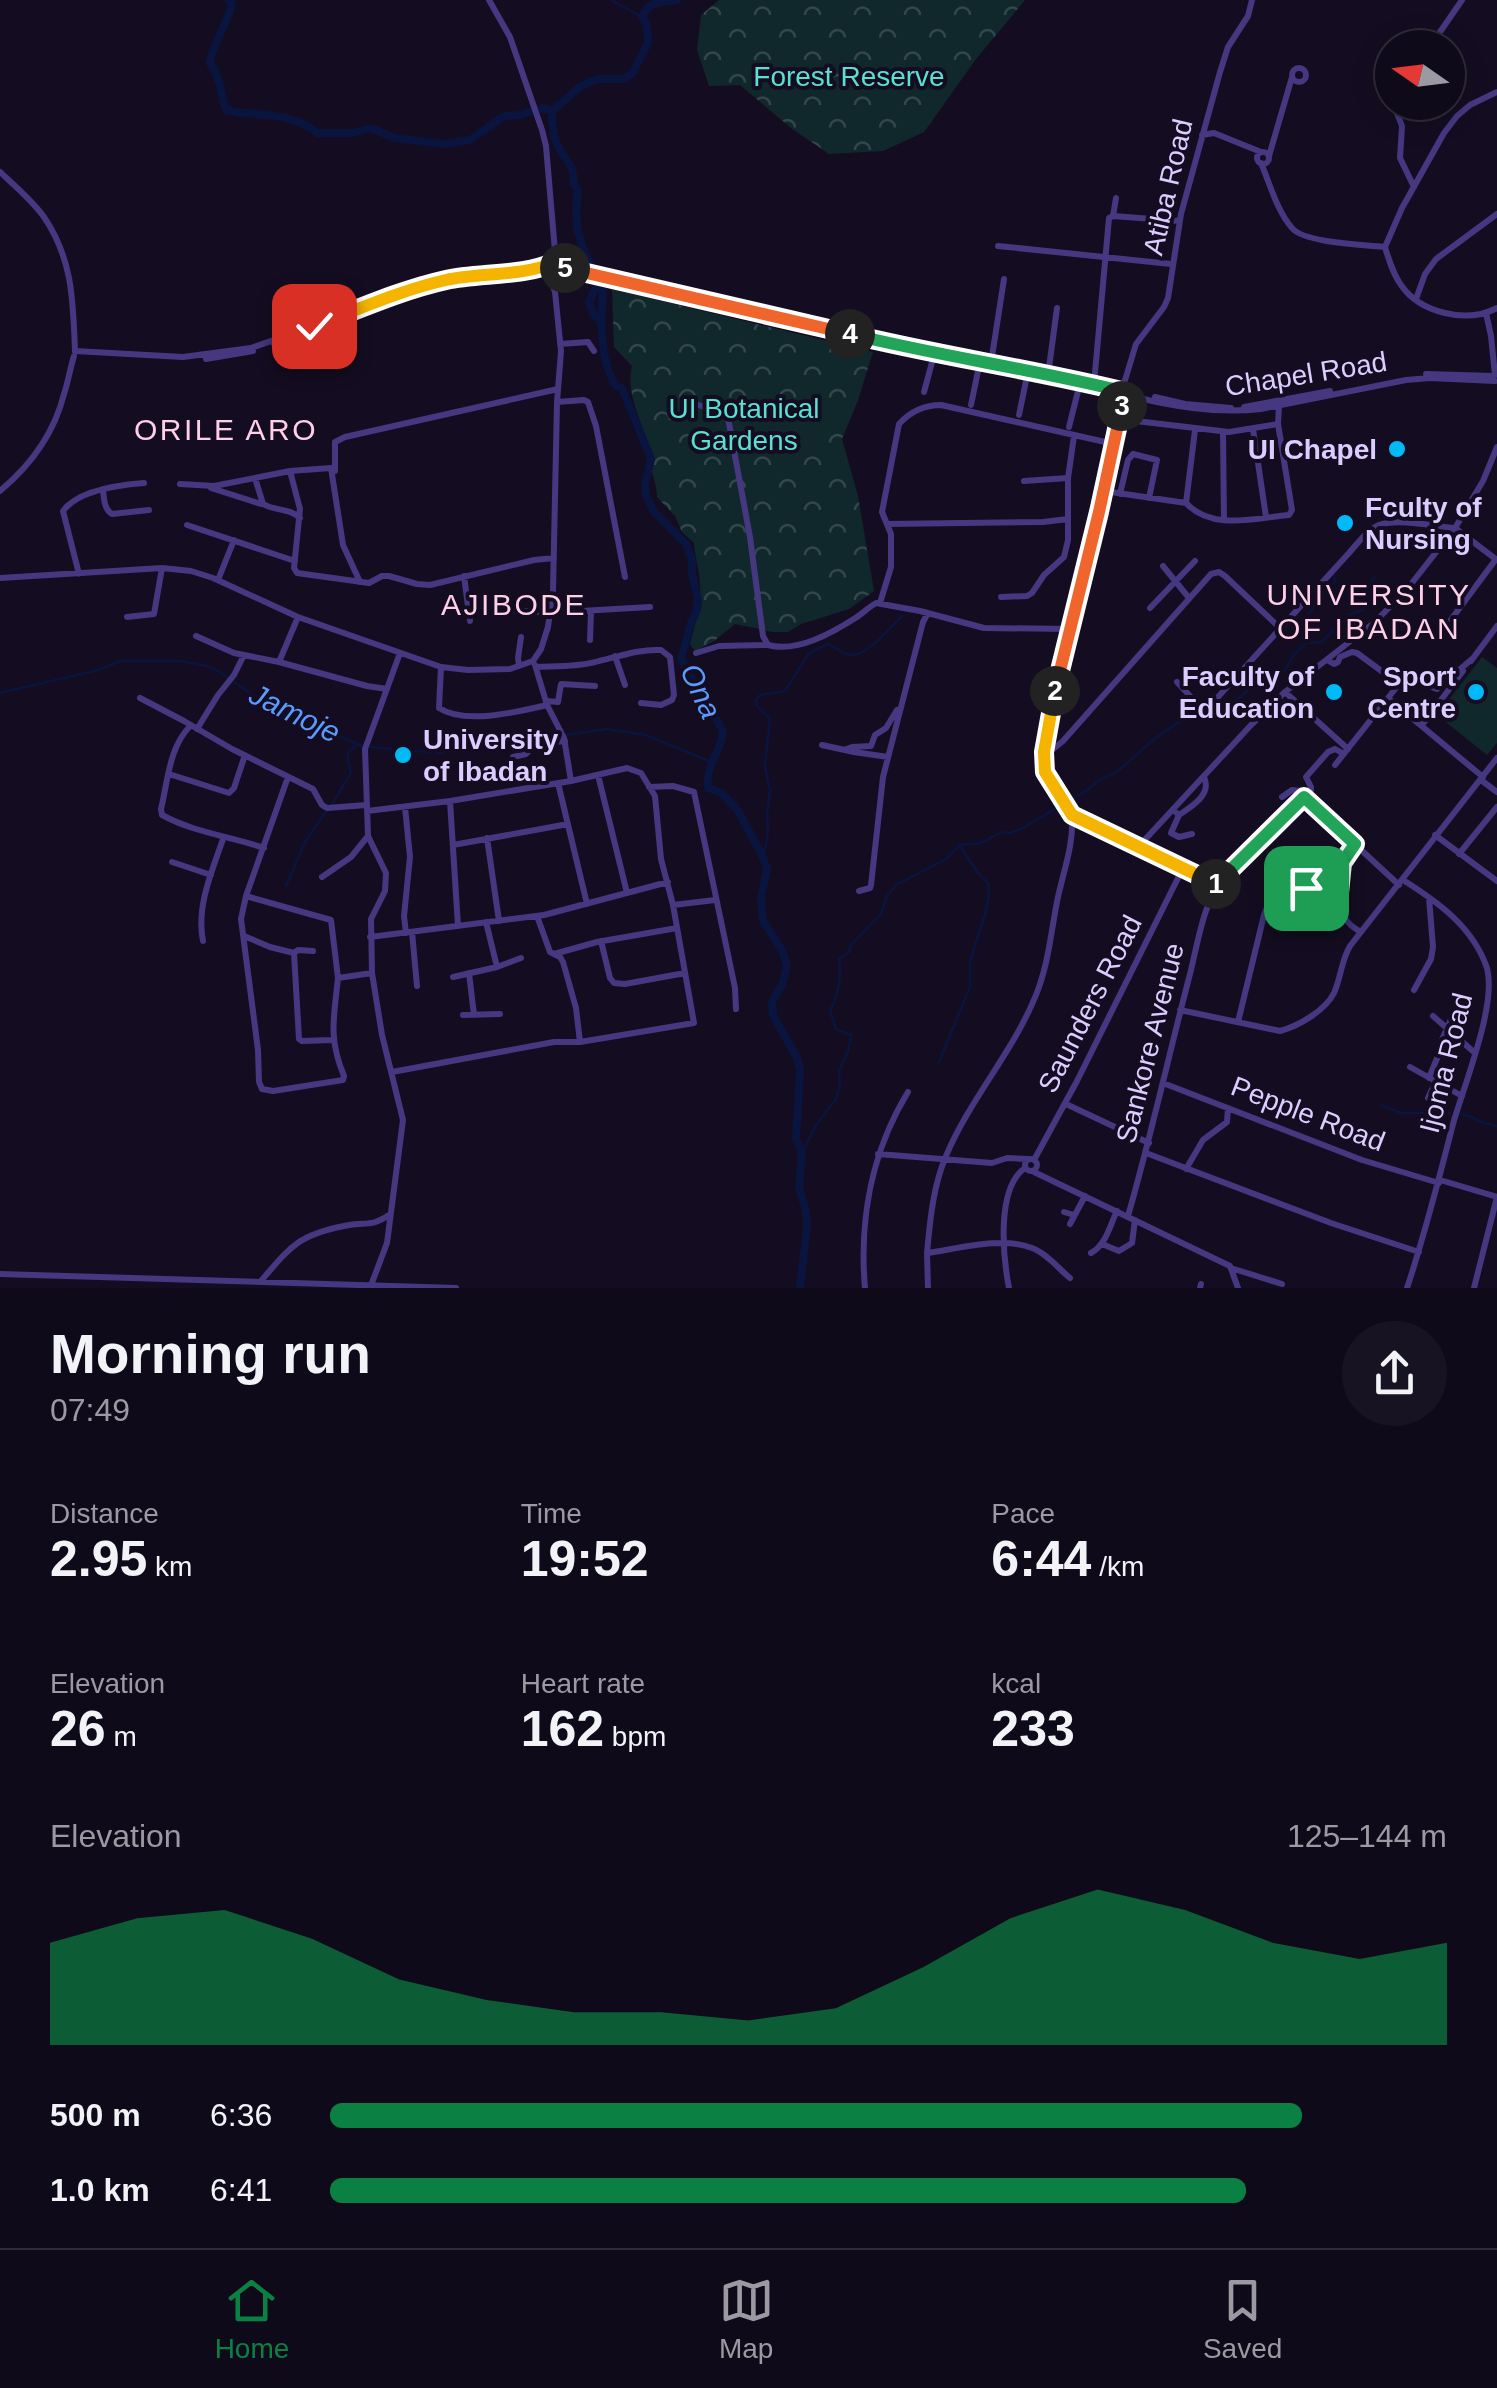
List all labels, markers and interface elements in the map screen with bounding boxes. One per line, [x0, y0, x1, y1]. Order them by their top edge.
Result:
north arrow [1375, 30, 1465, 120]
map controls [1375, 30, 1465, 120]
park label: Forest Reserve [753, 61, 945, 92]
street label: Atiba Road [1137, 116, 1199, 258]
pin: 5 [540, 243, 590, 293]
text: 5 [557, 252, 573, 283]
pin [272, 284, 357, 369]
icon: check [287, 299, 342, 354]
pin: 4 [825, 309, 875, 359]
text: 4 [842, 318, 858, 349]
street label: Chapel Road [1223, 346, 1389, 402]
pin: 3 [1097, 381, 1147, 431]
text: 3 [1114, 390, 1130, 421]
park label: UI Botanical Gardens [669, 393, 819, 456]
district label: ORILE ARO [134, 413, 318, 446]
place label: UI Chapel [1248, 434, 1377, 465]
marker: UI Chapel [1386, 438, 1408, 460]
place label: Fculty of Nursing [1365, 492, 1482, 555]
marker: Fculty of Nursing [1334, 512, 1356, 534]
district label: UNIVERSITY OF IBADAN [1266, 578, 1472, 645]
district label: AJIBODE [441, 588, 587, 621]
water label: Ona [674, 658, 728, 724]
place label: Faculty of Education [1179, 661, 1315, 724]
place label: Sport Centre [1367, 661, 1456, 724]
pin: 2 [1030, 666, 1080, 716]
text: 2 [1047, 675, 1063, 706]
water label: Jamoje [243, 677, 346, 749]
marker: Faculty of Education [1323, 681, 1345, 703]
marker: Sport Centre [1465, 681, 1487, 703]
place label: University of Ibadan [423, 724, 559, 787]
marker: University of Ibadan [392, 744, 414, 766]
pin [1264, 846, 1349, 931]
pin: 1 [1191, 859, 1241, 909]
icon: arrive [1279, 861, 1334, 916]
text: 1 [1208, 868, 1224, 899]
street label: Saunders Road [1032, 910, 1148, 1098]
street label: Sankore Avenue [1110, 940, 1190, 1146]
street label: Ijoma Road [1414, 990, 1478, 1136]
street label: Pepple Road [1227, 1071, 1389, 1157]
button: share [1342, 1321, 1447, 1426]
text: Morning run [50, 1323, 371, 1385]
text: 07:49 [50, 1392, 130, 1428]
text: Distance [50, 1498, 159, 1529]
text: Time [521, 1498, 582, 1529]
text: Pace [991, 1498, 1055, 1529]
text: 2.95 [50, 1531, 147, 1587]
text: 19:52 [521, 1531, 649, 1587]
text: 6:44 [991, 1531, 1091, 1587]
text: km [147, 1551, 192, 1582]
text: /km [1091, 1551, 1144, 1582]
text: Elevation [50, 1668, 165, 1699]
text: Heart rate [521, 1668, 645, 1699]
text: kcal [991, 1668, 1041, 1699]
text: 26 [50, 1701, 106, 1757]
text: 162 [521, 1701, 604, 1757]
text: 233 [991, 1701, 1075, 1757]
text: m [106, 1721, 137, 1752]
text: bpm [604, 1721, 666, 1752]
text: Elevation [50, 1818, 182, 1854]
text: 125–144 m [1287, 1818, 1447, 1854]
text: 500 m [50, 2097, 141, 2133]
text: 6:36 [210, 2097, 272, 2133]
text: 1.0 km [50, 2172, 150, 2208]
text: 6:41 [210, 2172, 272, 2208]
tab: Home [215, 2273, 289, 2365]
tab: Map [719, 2273, 774, 2365]
tab: Saved [1203, 2273, 1282, 2365]

